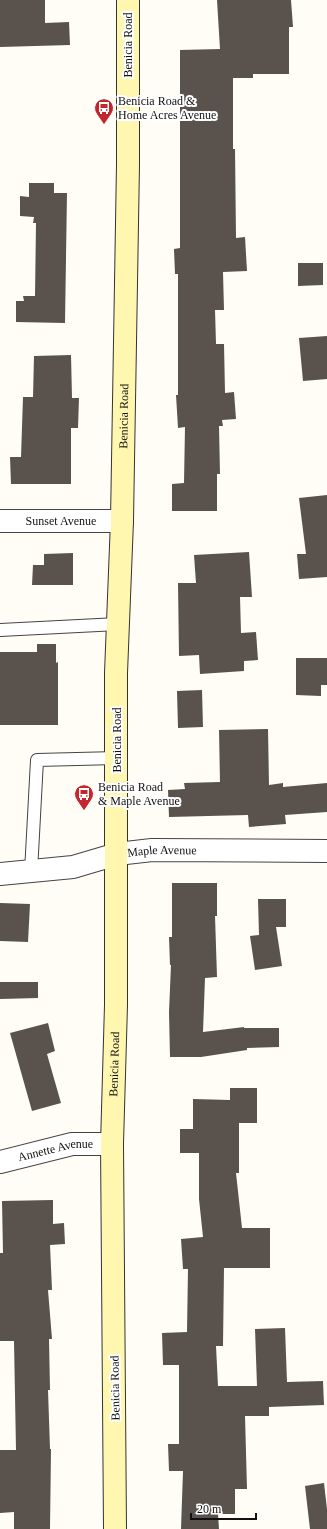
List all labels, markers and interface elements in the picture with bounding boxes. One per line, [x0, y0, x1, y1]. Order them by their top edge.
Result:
street label: Benicia Road [121, 13, 135, 77]
place label: Benicia Road & Home Acres Avenue [118, 94, 216, 122]
bus stop icon: Benicia Road & Home Acres Avenue [93, 97, 115, 125]
street label: Benicia Road [116, 384, 131, 449]
street label: Sunset Avenue [26, 514, 96, 528]
street label: Benicia Road [110, 708, 124, 772]
place label: Benicia Road & Maple Avenue [98, 780, 180, 808]
bus stop icon: Benicia Road & Maple Avenue [73, 783, 95, 811]
street label: Maple Avenue [126, 843, 197, 860]
street label: Benicia Road [106, 1031, 122, 1097]
street label: Annette Avenue [16, 1137, 93, 1164]
street label: Benicia Road [107, 1355, 123, 1421]
scale bar [191, 1495, 256, 1521]
text: 20 m [197, 1502, 222, 1516]

